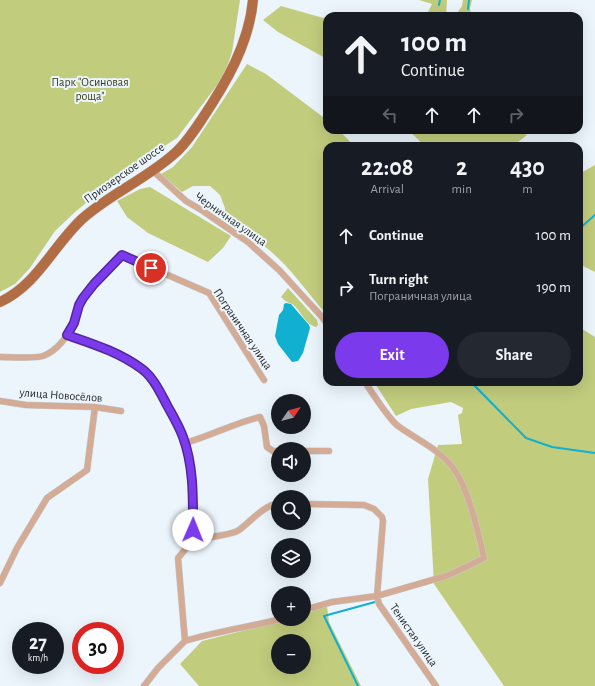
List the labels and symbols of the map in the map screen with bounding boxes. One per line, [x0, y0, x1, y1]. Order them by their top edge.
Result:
park label: Парк "Осиновая роща" [51, 76, 129, 102]
street label: Приозерское шоссе [82, 141, 166, 205]
street label: Черничная улица [192, 190, 269, 249]
pin [134, 251, 168, 285]
street label: Пограничная улица [211, 286, 275, 373]
street label: улица Новосёлов [18, 386, 103, 405]
north arrow [271, 394, 311, 434]
position arrow [172, 509, 214, 551]
street label: Тенистая улица [387, 601, 440, 670]
speed limit sign: 30 [72, 622, 124, 674]

